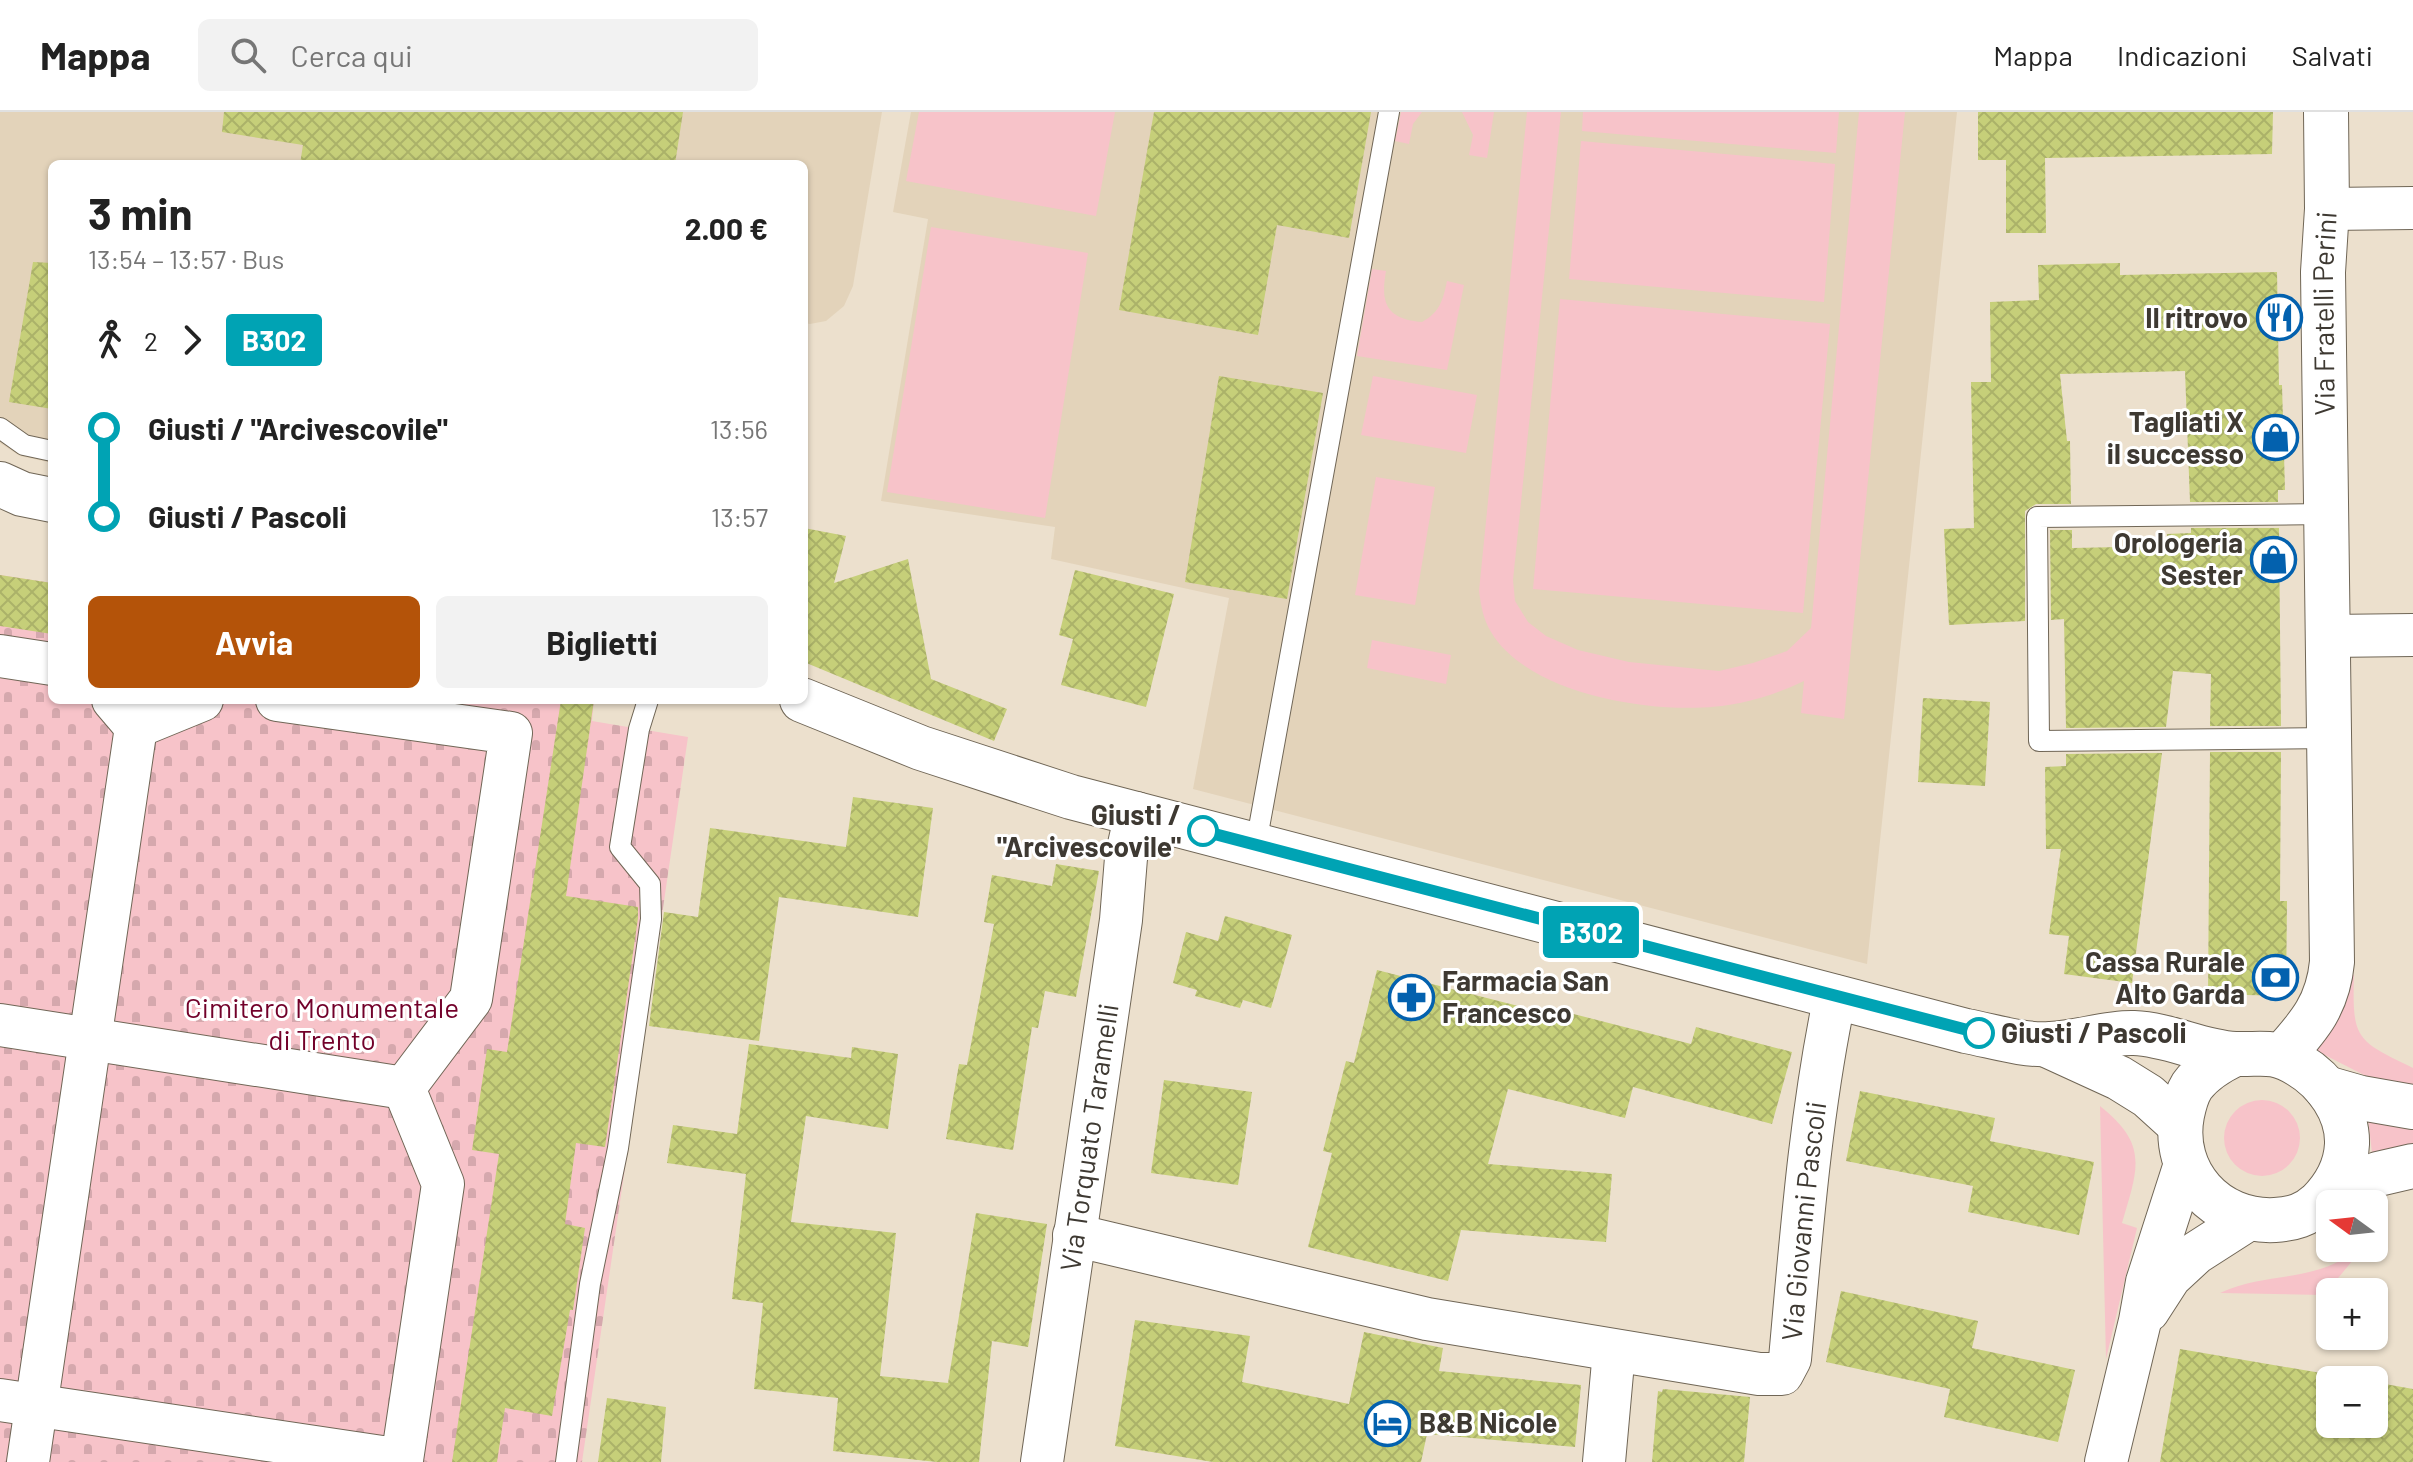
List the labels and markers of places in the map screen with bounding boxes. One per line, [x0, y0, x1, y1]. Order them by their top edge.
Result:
restaurant icon: Il ritrovo [2255, 294, 2303, 342]
place label: Il ritrovo [2145, 300, 2248, 334]
place label: Tagliati X il successo [2107, 404, 2244, 470]
shop icon: Tagliati X il successo [2251, 414, 2299, 462]
place label: Orologeria Sester [2114, 525, 2243, 591]
shop icon: Orologeria Sester [2250, 535, 2298, 583]
place label: Giusti / "Arcivescovile" [997, 797, 1181, 863]
marker: Giusti / "Arcivescovile" [1188, 816, 1218, 846]
place label: Cassa Rurale Alto Garda [2085, 944, 2245, 1010]
bank icon: Cassa Rurale Alto Garda [2252, 954, 2300, 1002]
place label: Farmacia San Francesco [1442, 963, 1609, 1029]
pharmacy icon: Farmacia San Francesco [1387, 973, 1435, 1021]
place label: Giusti / Pascoli [2001, 1015, 2187, 1049]
marker: Giusti / Pascoli [1964, 1018, 1994, 1048]
hotel icon: B&B Nicole [1364, 1399, 1412, 1447]
place label: B&B Nicole [1419, 1405, 1557, 1439]

